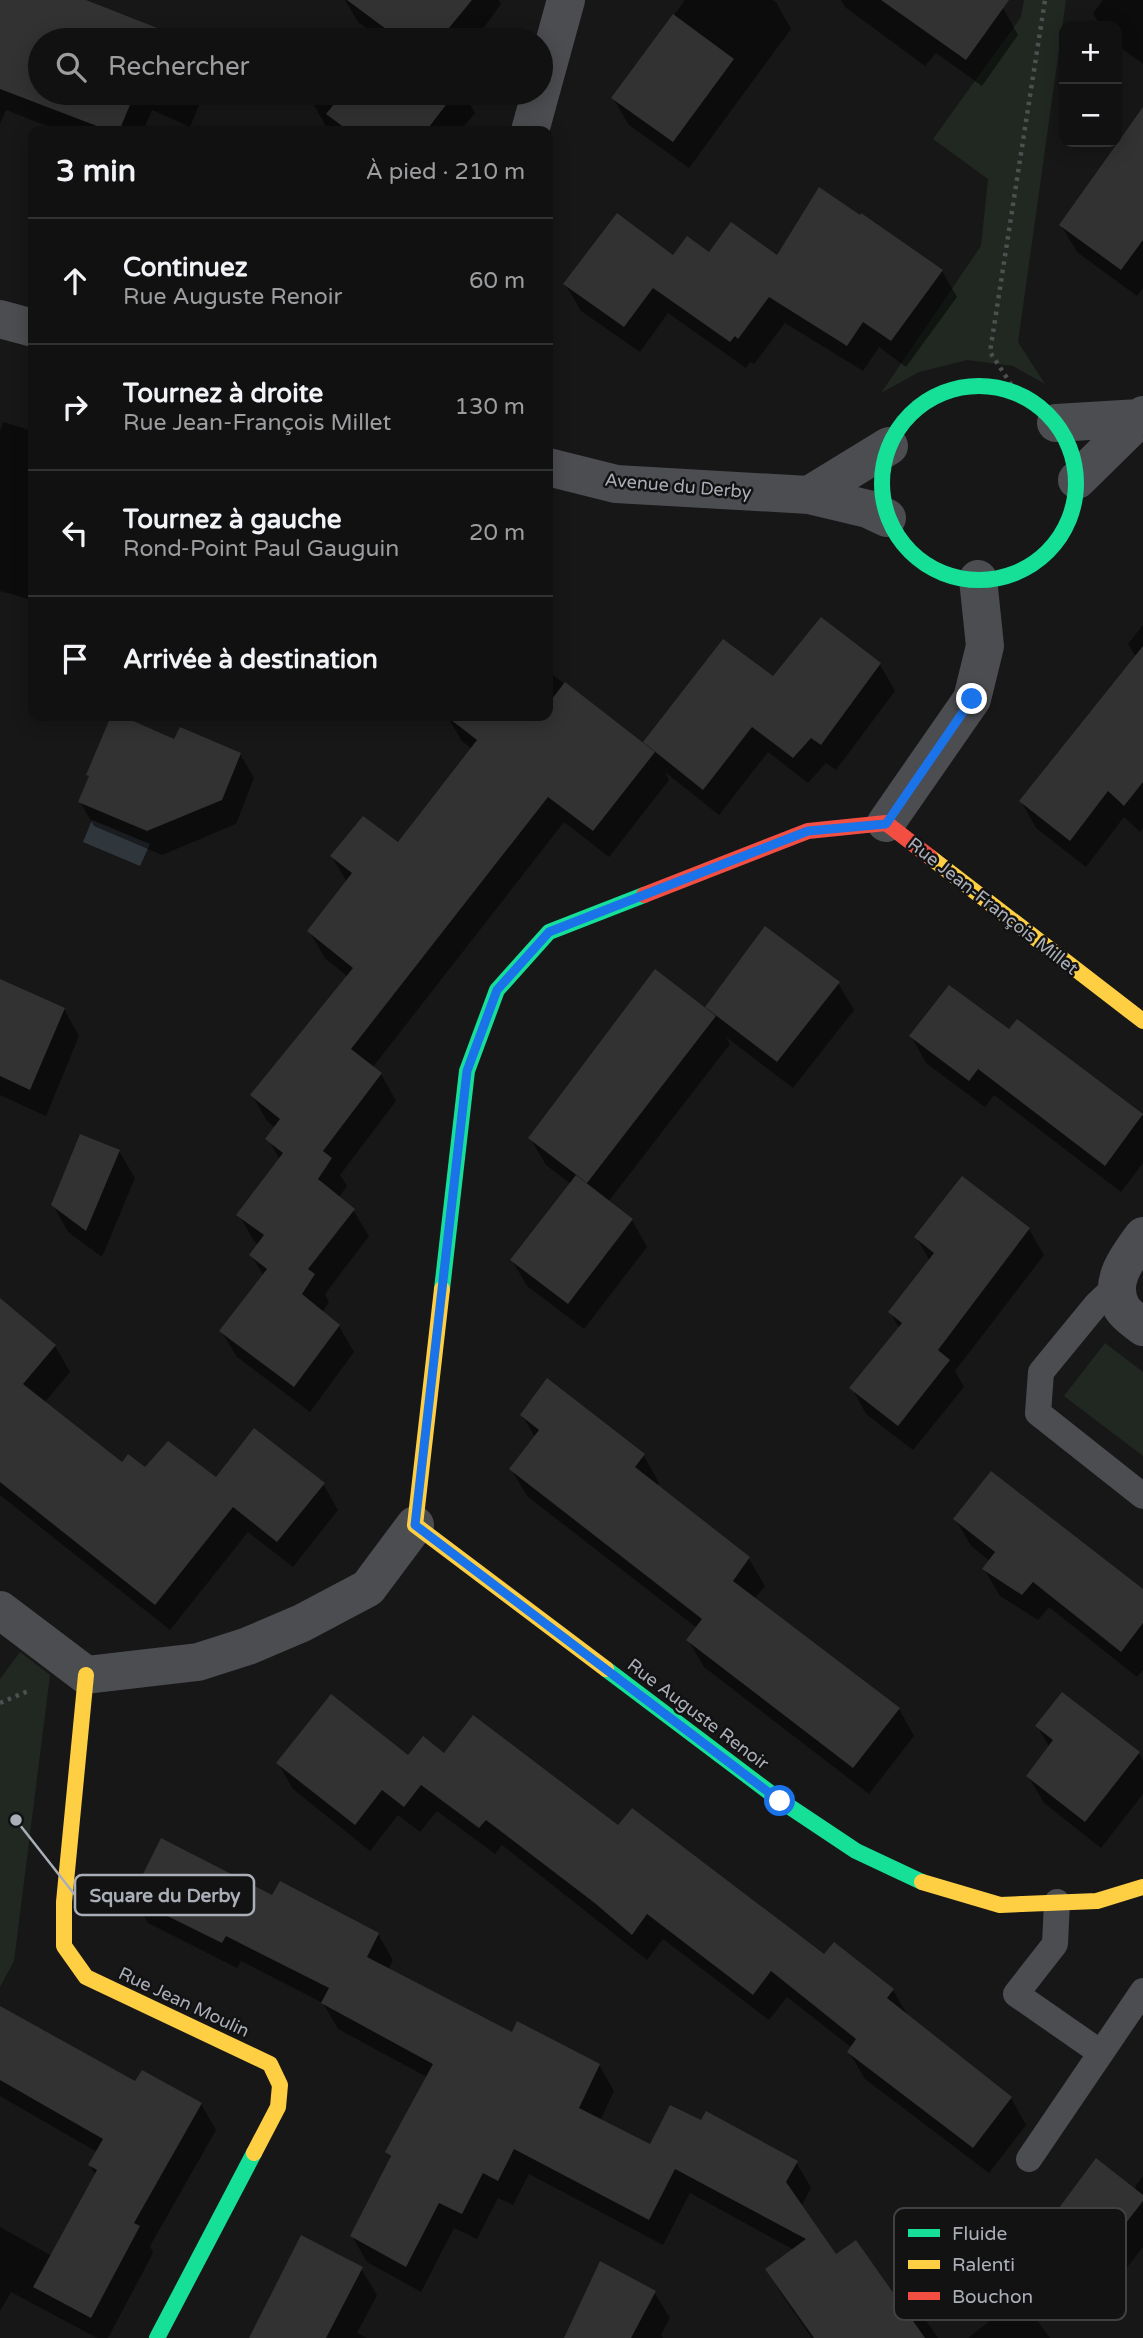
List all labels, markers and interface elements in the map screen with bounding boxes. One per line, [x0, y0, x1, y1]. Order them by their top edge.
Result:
map controls [1059, 21, 1122, 147]
button: + [1059, 21, 1122, 84]
search box [28, 28, 553, 105]
icon: search [52, 48, 90, 86]
text: Rechercher [108, 51, 250, 82]
button: − [1059, 84, 1122, 147]
text: 3 min [56, 153, 136, 190]
text: À pied · 210 m [366, 158, 525, 186]
text: Continuez [123, 252, 248, 283]
icon: ahead [56, 262, 94, 300]
text: 60 m [469, 267, 525, 295]
text: Rue Auguste Renoir [123, 283, 342, 311]
text: Tournez à droite [123, 378, 323, 409]
icon: right [56, 388, 94, 426]
text: 130 m [455, 393, 525, 421]
text: Rue Jean-François Millet [123, 409, 391, 437]
street label: Avenue du Derby [604, 469, 753, 503]
text: Tournez à gauche [123, 504, 342, 535]
icon: left [56, 514, 94, 552]
text: 20 m [469, 519, 525, 547]
text: Rond-Point Paul Gauguin [123, 535, 399, 563]
icon: arrive [56, 640, 94, 678]
text: Arrivée à destination [123, 644, 378, 675]
route end [956, 683, 987, 714]
street label: Rue Jean-François Millet [903, 833, 1083, 979]
street label: Rue Auguste Renoir [623, 1654, 773, 1774]
route start [764, 1785, 795, 1816]
callout: Square du Derby [75, 1875, 254, 1915]
text: Square du Derby [89, 1885, 241, 1908]
street label: Rue Jean Moulin [115, 1962, 253, 2042]
legend [894, 2208, 1126, 2320]
text: Fluide [952, 2223, 1007, 2245]
text: Ralenti [952, 2254, 1015, 2276]
text: Bouchon [952, 2286, 1033, 2308]

